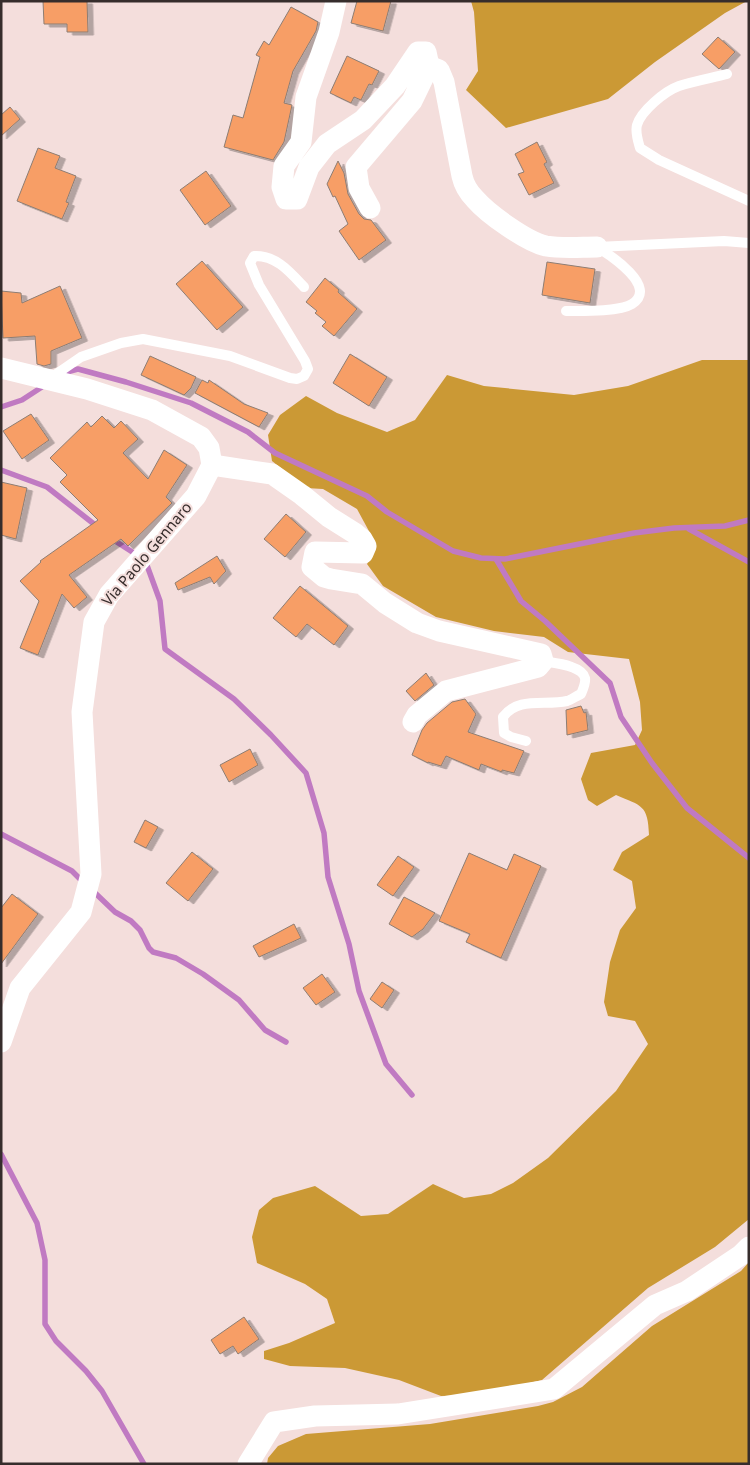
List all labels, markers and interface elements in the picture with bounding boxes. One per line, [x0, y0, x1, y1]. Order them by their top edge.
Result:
street label: Via Paolo Gennaro [97, 497, 196, 610]

